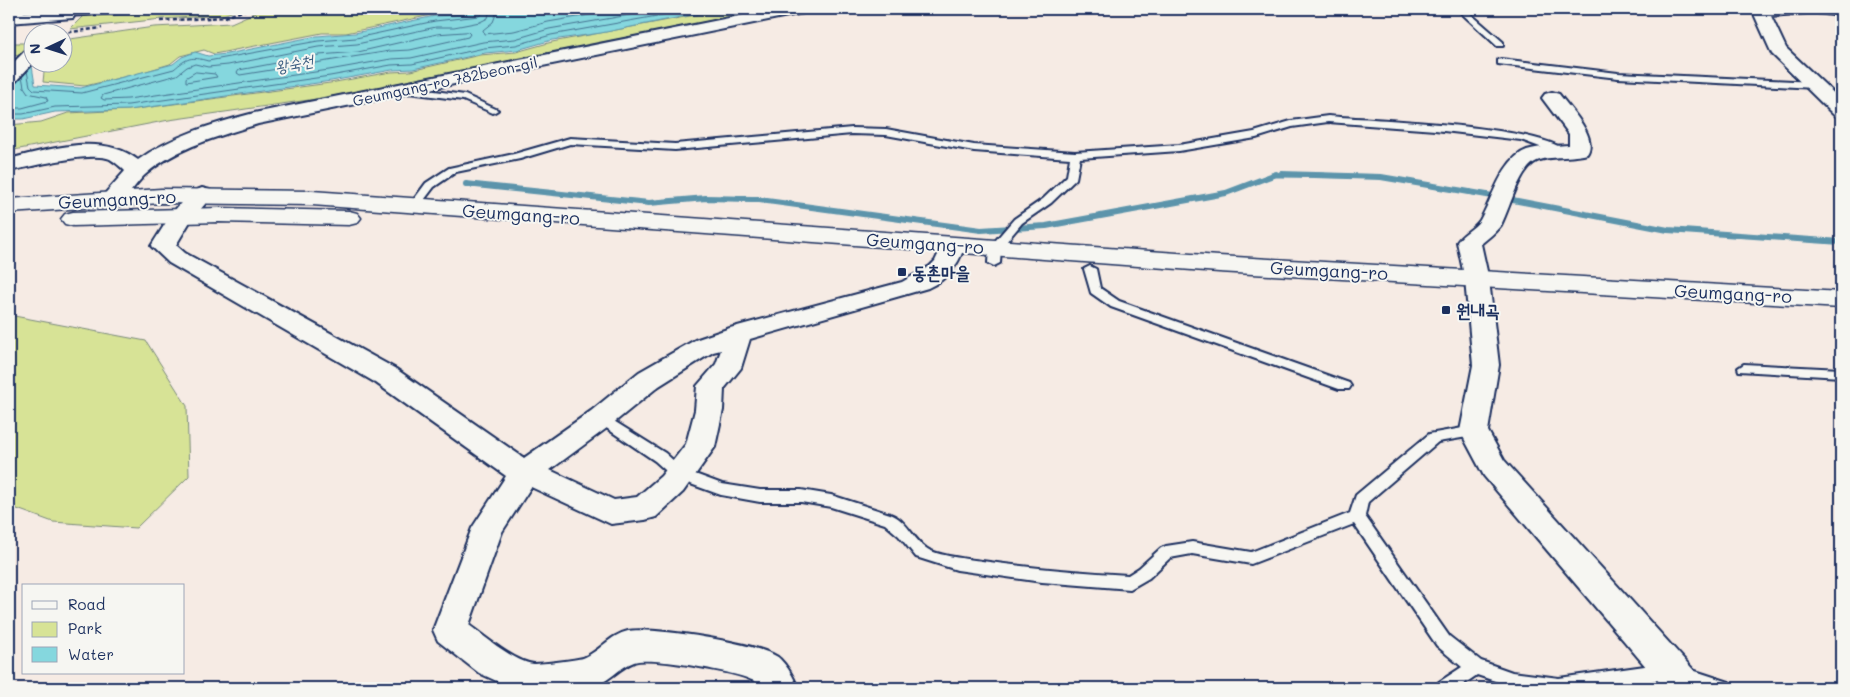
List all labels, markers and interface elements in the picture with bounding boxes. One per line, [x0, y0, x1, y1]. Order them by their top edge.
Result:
north arrow [22, 22, 72, 72]
text: N [25, 43, 44, 55]
water label: 왕숙천 [273, 49, 317, 77]
street label: Geumgang-ro 782beon-gil [351, 52, 539, 110]
street label: Geumgang-ro [57, 184, 177, 214]
street label: Geumgang-ro [461, 198, 581, 230]
street label: Geumgang-ro [865, 227, 985, 259]
street label: Geumgang-ro [1269, 255, 1389, 285]
place label: 동촌마을 [912, 260, 970, 284]
marker: 동촌마을 [896, 266, 908, 278]
street label: Geumgang-ro [1673, 278, 1793, 308]
place label: 원내곡 [1456, 298, 1500, 322]
marker: 원내곡 [1440, 304, 1452, 316]
legend [22, 584, 185, 674]
text: Road [68, 594, 105, 614]
text: Park [68, 618, 102, 638]
text: Water [68, 644, 114, 664]

